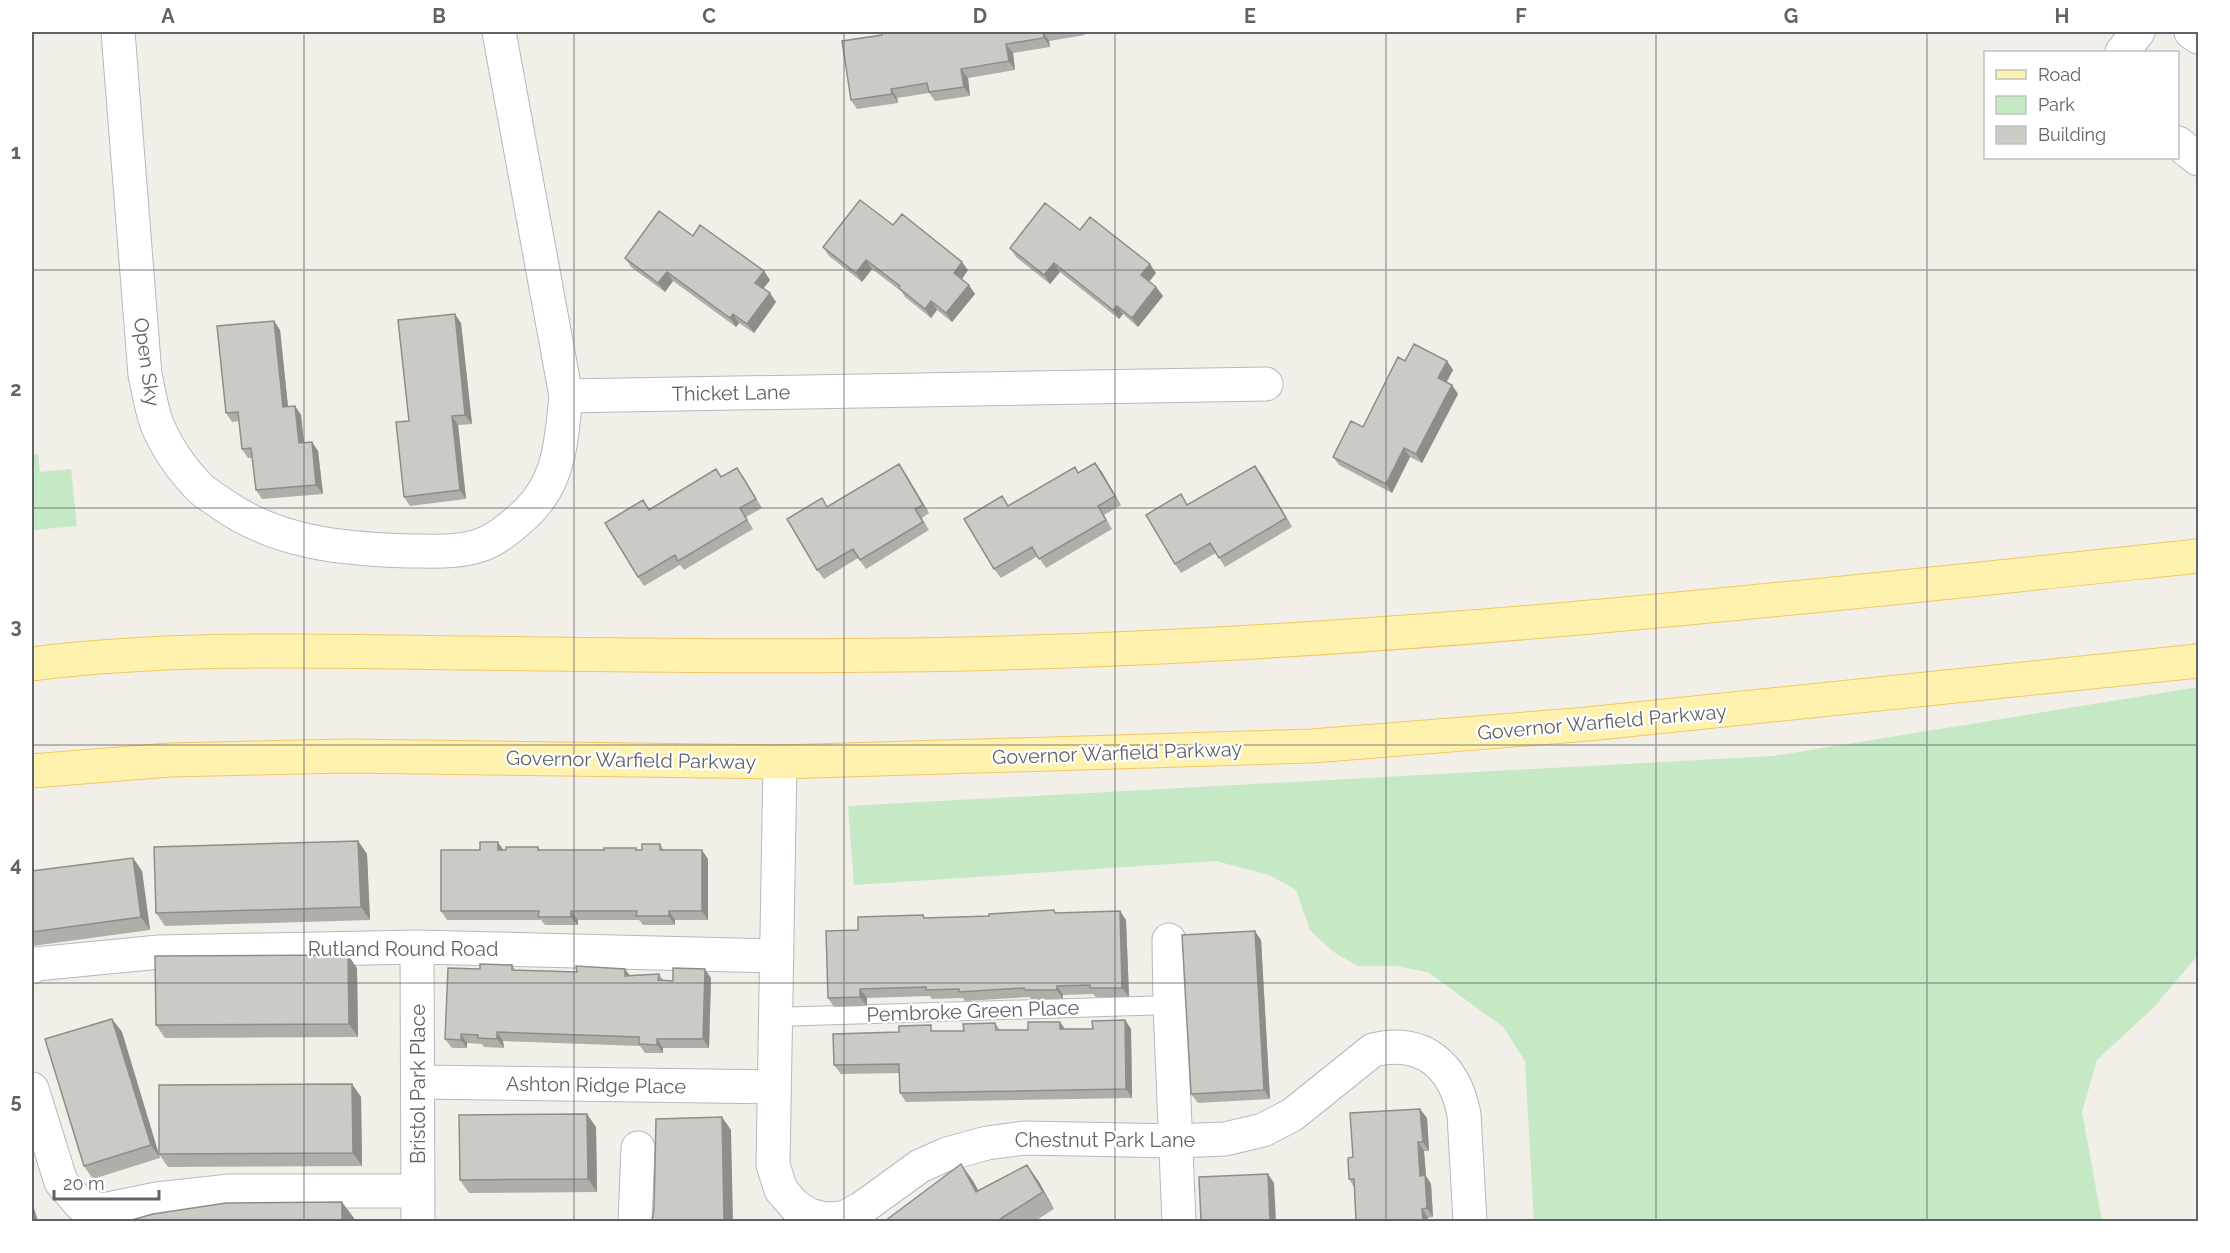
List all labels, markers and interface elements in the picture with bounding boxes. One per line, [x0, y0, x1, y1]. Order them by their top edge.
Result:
text: A [161, 4, 175, 28]
text: B [432, 4, 446, 28]
text: C [702, 4, 716, 28]
text: D [973, 4, 987, 28]
text: E [1244, 4, 1256, 28]
text: F [1515, 4, 1527, 28]
text: G [1784, 4, 1798, 28]
text: H [2055, 4, 2069, 28]
legend [1984, 51, 2179, 159]
text: Road [2038, 64, 2081, 85]
text: Park [2038, 94, 2075, 115]
text: Building [2038, 124, 2106, 145]
text: 1 [11, 140, 21, 164]
street label: Open Sky [129, 316, 165, 408]
text: 2 [10, 377, 22, 401]
street label: Thicket Lane [671, 380, 791, 406]
text: 3 [10, 614, 22, 638]
street label: Governor Warfield Parkway [1476, 699, 1728, 745]
street label: Governor Warfield Parkway [992, 737, 1243, 769]
street label: Governor Warfield Parkway [506, 746, 756, 774]
text: 4 [10, 852, 22, 876]
street label: Rutland Round Road [308, 937, 498, 961]
street label: Pembroke Green Place [866, 995, 1080, 1027]
street label: Bristol Park Place [406, 1004, 430, 1164]
street label: Ashton Ridge Place [506, 1071, 687, 1099]
text: 5 [10, 1089, 22, 1113]
street label: Chestnut Park Lane [1015, 1128, 1196, 1152]
scale bar [54, 1163, 159, 1201]
text: 20 m [63, 1173, 105, 1194]

